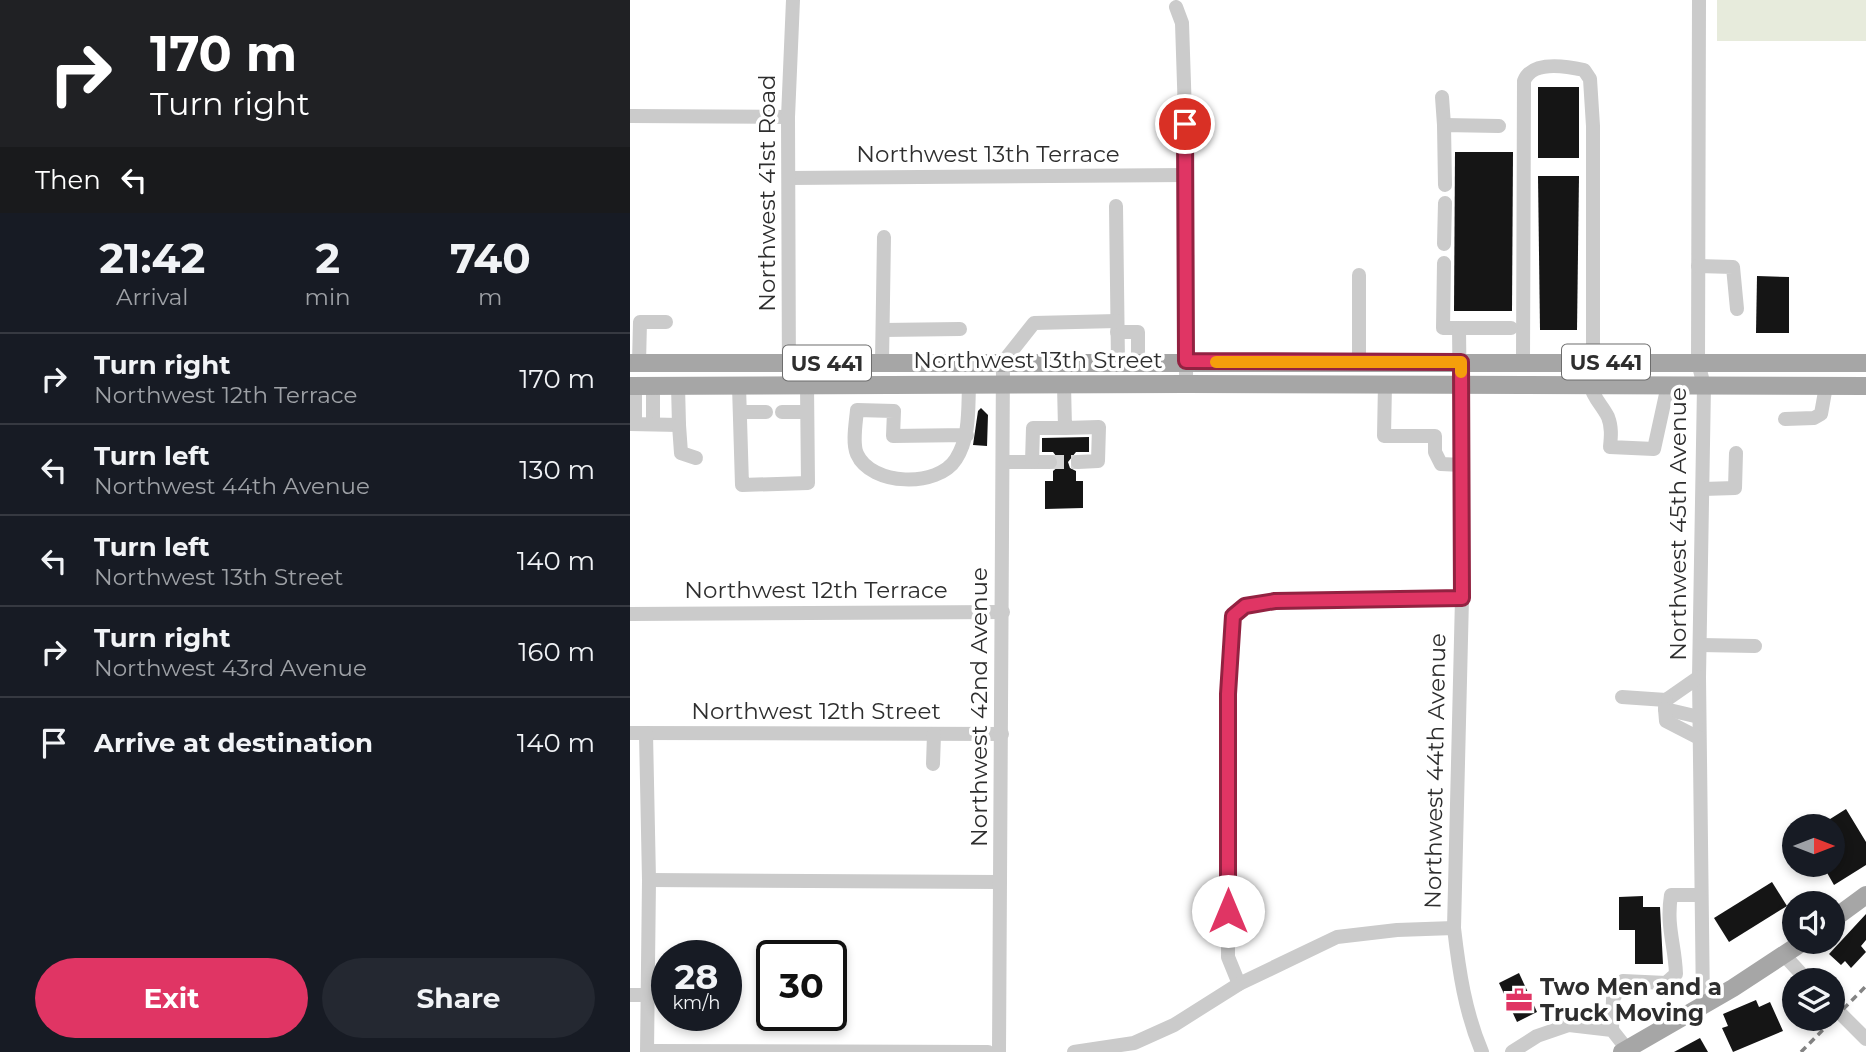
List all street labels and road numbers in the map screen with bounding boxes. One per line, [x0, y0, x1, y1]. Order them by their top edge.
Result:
street label: Northwest 41st Road [753, 74, 781, 312]
street label: Northwest 13th Terrace [856, 140, 1120, 168]
road number: US 441 [1562, 344, 1650, 380]
road number: US 441 [783, 346, 871, 380]
street label: Northwest 13th Street [913, 346, 1163, 374]
street label: Northwest 45th Avenue [1664, 387, 1692, 661]
street label: Northwest 42nd Avenue [965, 567, 993, 847]
street label: Northwest 12th Terrace [684, 576, 948, 604]
street label: Northwest 44th Avenue [1419, 633, 1451, 909]
street label: Northwest 12th Street [691, 697, 941, 725]

